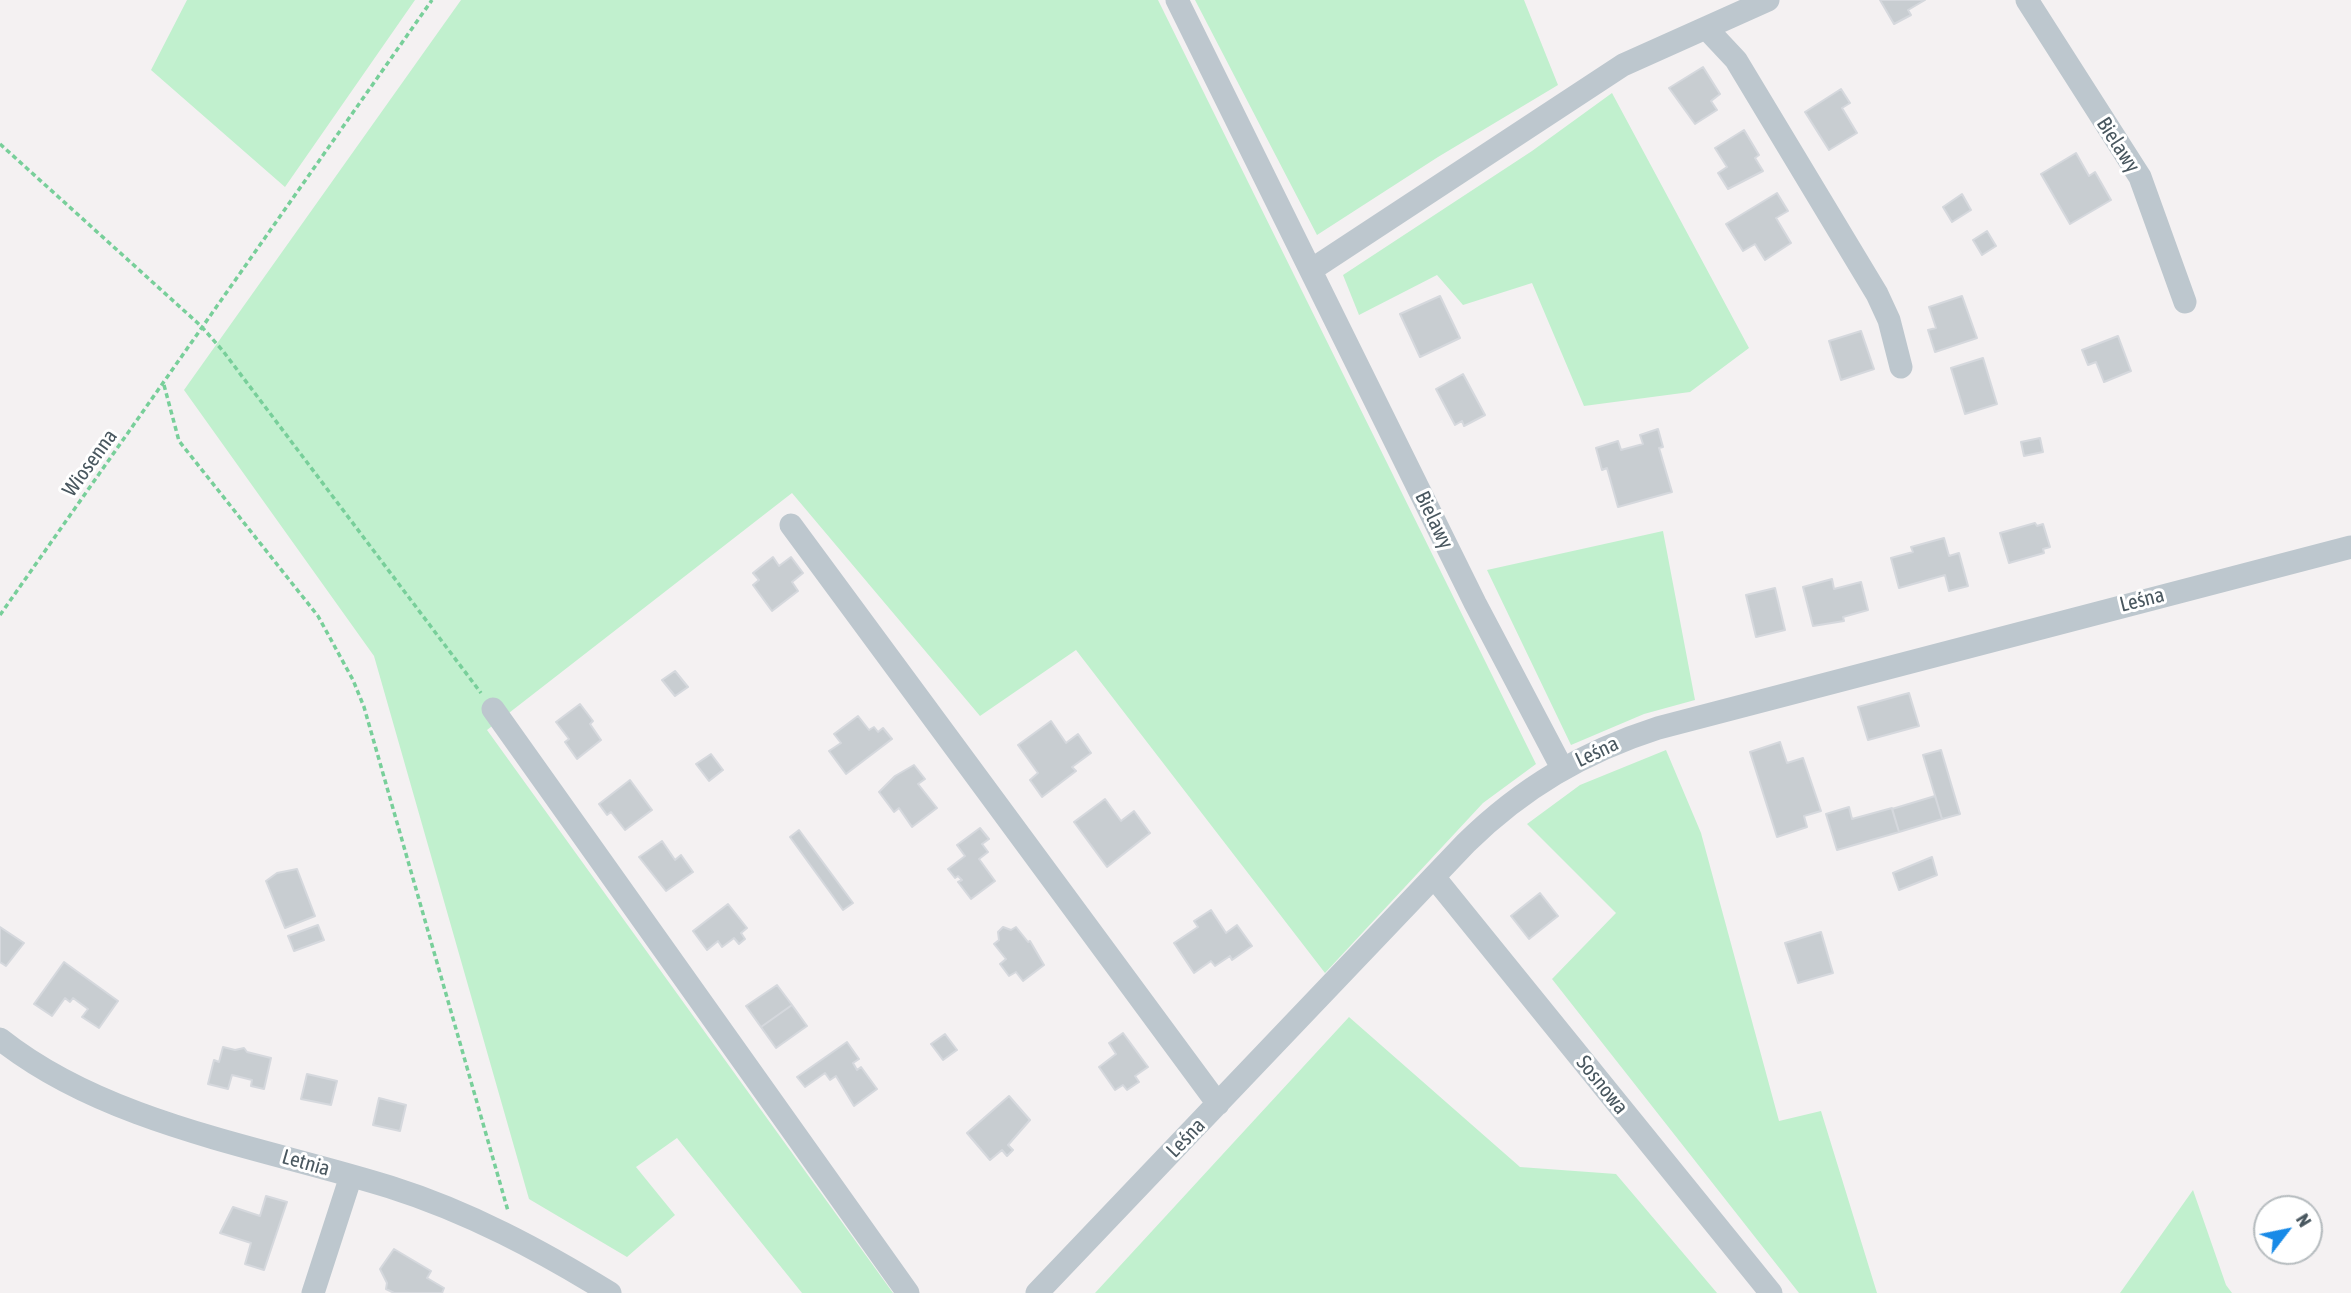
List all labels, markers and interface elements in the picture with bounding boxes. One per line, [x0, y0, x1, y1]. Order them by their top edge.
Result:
street label: Bielawy [2091, 113, 2145, 177]
street label: Wiosenna [57, 424, 123, 502]
street label: Bielawy [1409, 487, 1459, 553]
street label: Leśna [2117, 582, 2167, 618]
street label: Leśna [1571, 731, 1623, 773]
street label: Sosnowa [1571, 1051, 1633, 1119]
street label: Leśna [1161, 1113, 1211, 1163]
street label: Letnia [279, 1144, 333, 1182]
north arrow [2253, 1195, 2323, 1265]
text: N [2292, 1209, 2316, 1231]

